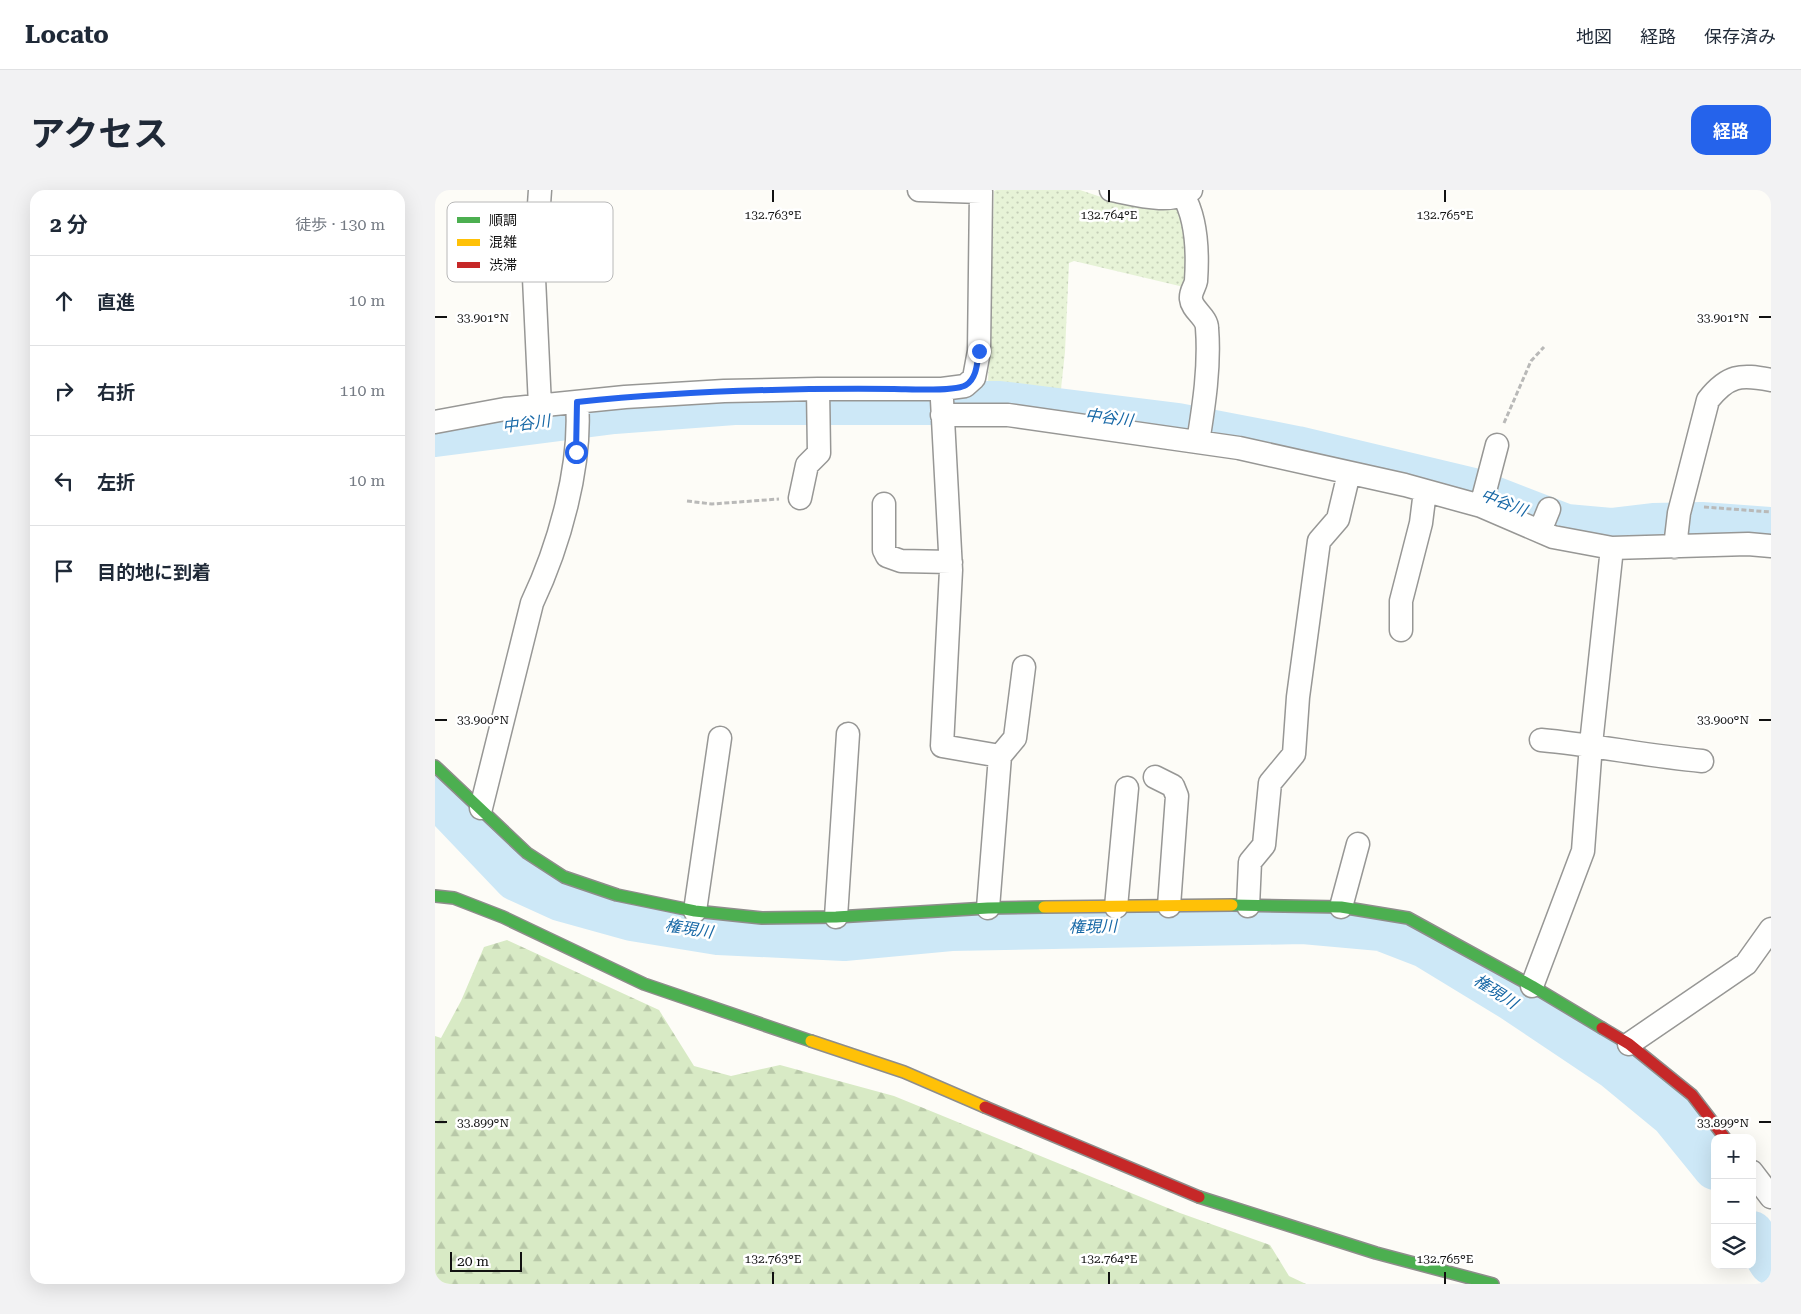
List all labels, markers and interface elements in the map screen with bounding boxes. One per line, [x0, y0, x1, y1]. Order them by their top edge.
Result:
text: Locato [25, 21, 109, 49]
text: 地図 [1576, 26, 1612, 47]
text: 経路 [1640, 26, 1676, 47]
text: 保存済み [1704, 26, 1776, 47]
button: 経路 [1691, 105, 1771, 155]
text: アクセス [30, 114, 168, 155]
legend [447, 202, 613, 282]
text: 132.763°E [745, 208, 801, 222]
text: 132.764°E [1081, 208, 1137, 222]
text: 132.765°E [1417, 208, 1473, 222]
text: 順調 [489, 212, 517, 228]
text: 2 分 [50, 213, 88, 237]
text: 徒歩 · 130 m [295, 215, 385, 234]
text: 混雑 [489, 234, 517, 250]
text: 渋滞 [489, 257, 517, 273]
icon: ahead [50, 287, 78, 315]
text: 直進 [97, 291, 135, 314]
text: 10 m [348, 291, 385, 310]
text: 33.901°N [457, 311, 509, 325]
text: 33.901°N [1697, 311, 1749, 325]
route end [968, 340, 991, 363]
icon: right [50, 377, 78, 405]
text: 右折 [97, 381, 135, 404]
text: 110 m [339, 381, 385, 400]
water label: 中谷川 [1084, 405, 1136, 430]
water label: 中谷川 [501, 411, 553, 436]
route start [565, 441, 588, 464]
icon: left [50, 467, 78, 495]
text: 左折 [97, 471, 135, 494]
text: 10 m [348, 471, 385, 490]
water label: 中谷川 [1478, 485, 1531, 521]
icon: arrive [50, 557, 78, 585]
text: 目的地に到着 [97, 561, 211, 584]
text: 33.900°N [457, 713, 509, 727]
text: 33.900°N [1697, 713, 1749, 727]
water label: 権現川 [664, 915, 716, 942]
water label: 権現川 [1069, 917, 1119, 936]
water label: 権現川 [1470, 970, 1523, 1014]
text: 33.899°N [457, 1116, 509, 1130]
text: 33.899°N [1697, 1116, 1749, 1130]
map controls [1711, 1134, 1756, 1269]
button: + [1711, 1134, 1756, 1179]
button: − [1711, 1179, 1756, 1224]
button: layers [1711, 1224, 1756, 1269]
scale bar [450, 1249, 523, 1272]
text: 132.763°E [745, 1252, 801, 1266]
text: 132.764°E [1081, 1252, 1137, 1266]
text: 132.765°E [1417, 1252, 1473, 1266]
text: 20 m [457, 1253, 489, 1269]

